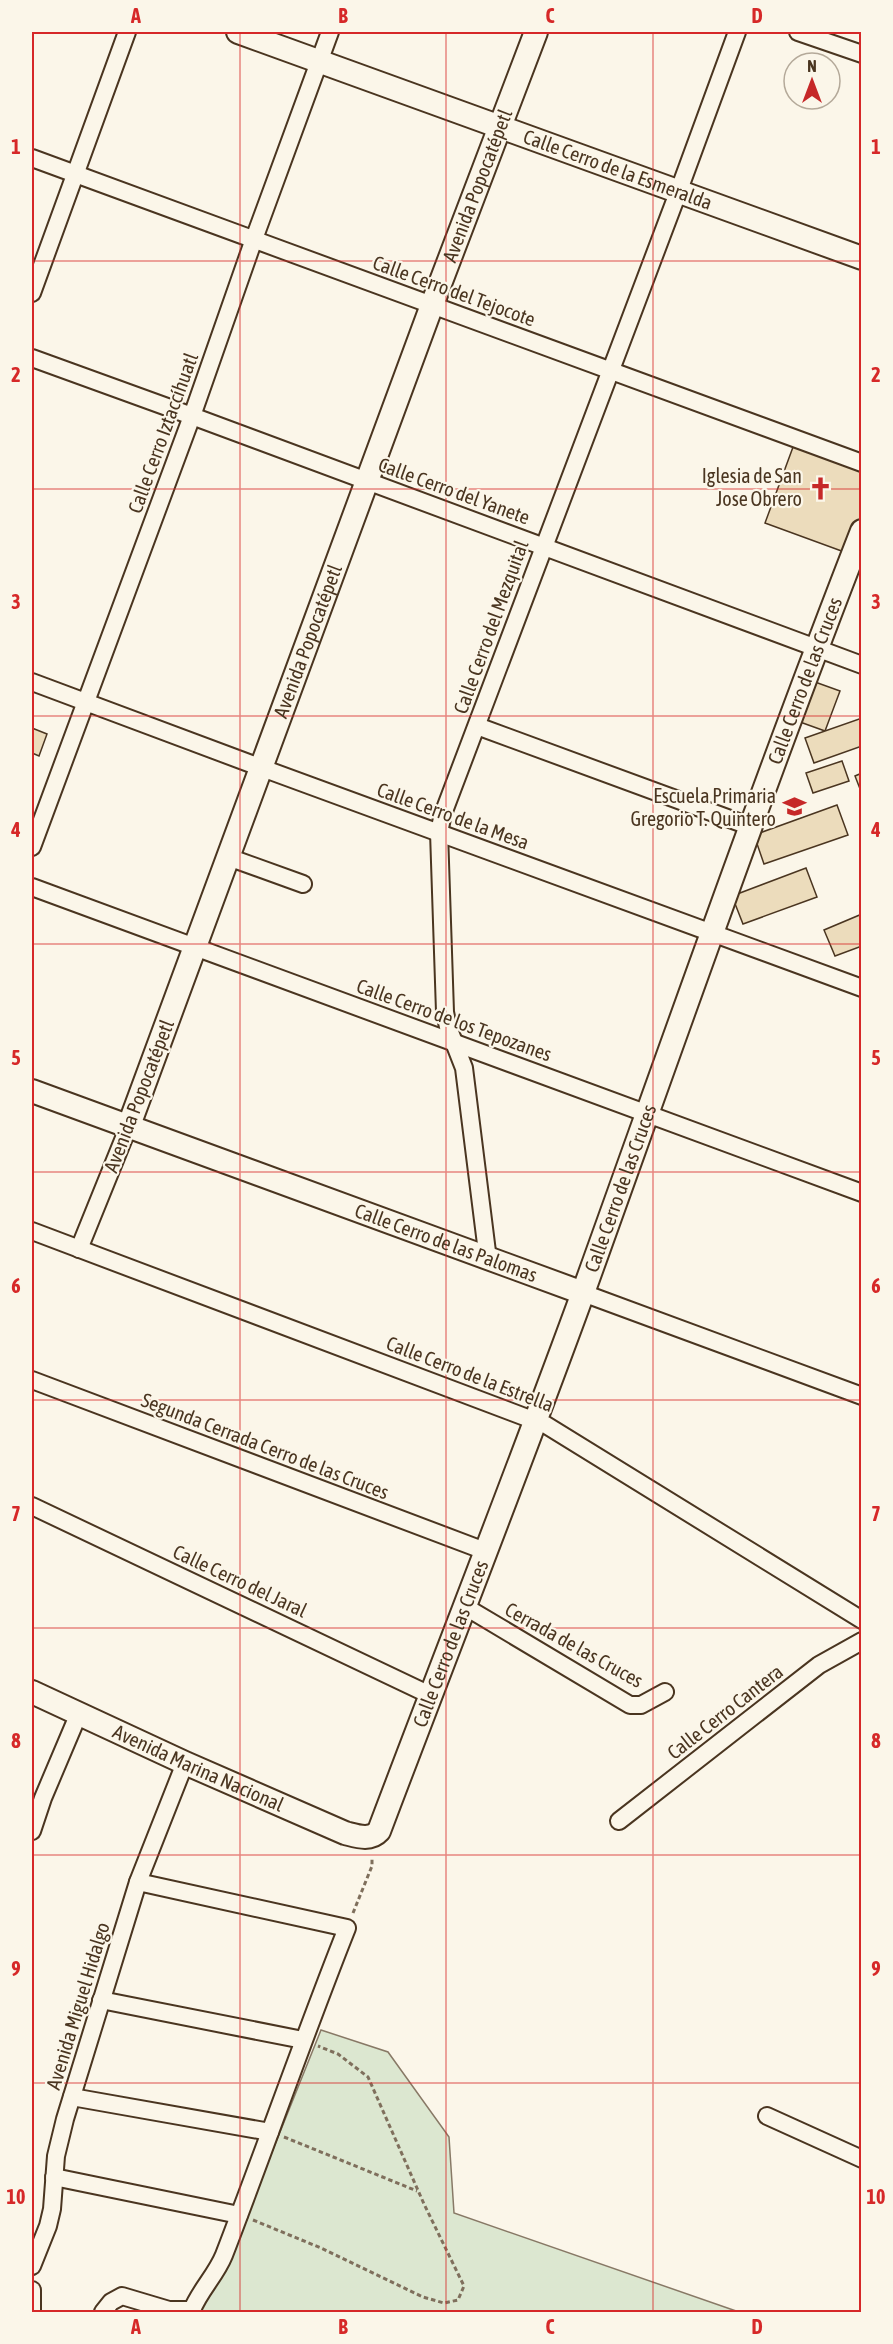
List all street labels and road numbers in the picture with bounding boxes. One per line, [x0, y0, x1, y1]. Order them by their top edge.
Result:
street label: Avenida Popocatépetl [437, 105, 517, 265]
street label: Calle Cerro de la Esmeralda [520, 124, 716, 214]
street label: Calle Cerro del Tejocote [370, 250, 539, 331]
street label: Calle Cerro Iztaccíhuatl [123, 349, 202, 516]
street label: Calle Cerro del Yanete [375, 452, 533, 529]
street label: Calle Cerro del Mezquital [448, 536, 533, 717]
street label: Avenida Popocatépetl [269, 560, 346, 721]
street label: Calle Cerro de las Cruces [763, 594, 846, 767]
street label: Calle Cerro de la Mesa [374, 777, 532, 854]
street label: Calle Cerro de los Tepozanes [354, 974, 555, 1066]
street label: Avenida Popocatépetl [99, 1016, 178, 1175]
street label: Calle Cerro de las Cruces [579, 1101, 660, 1275]
street label: Calle Cerro de las Palomas [352, 1198, 541, 1286]
street label: Calle Cerro de la Estrella [383, 1331, 557, 1416]
street label: Segunda Cerrada Cerro de las Cruces [138, 1388, 392, 1503]
street label: Calle Cerro del Jaral [170, 1539, 311, 1622]
street label: Calle Cerro de las Cruces [408, 1557, 492, 1730]
street label: Cerrada de las Cruces [501, 1597, 647, 1692]
street label: Calle Cerro Cantera [662, 1659, 787, 1764]
street label: Avenida Marina Nacional [110, 1719, 288, 1816]
street label: Avenida Miguel Hidalgo [41, 1919, 114, 2092]

